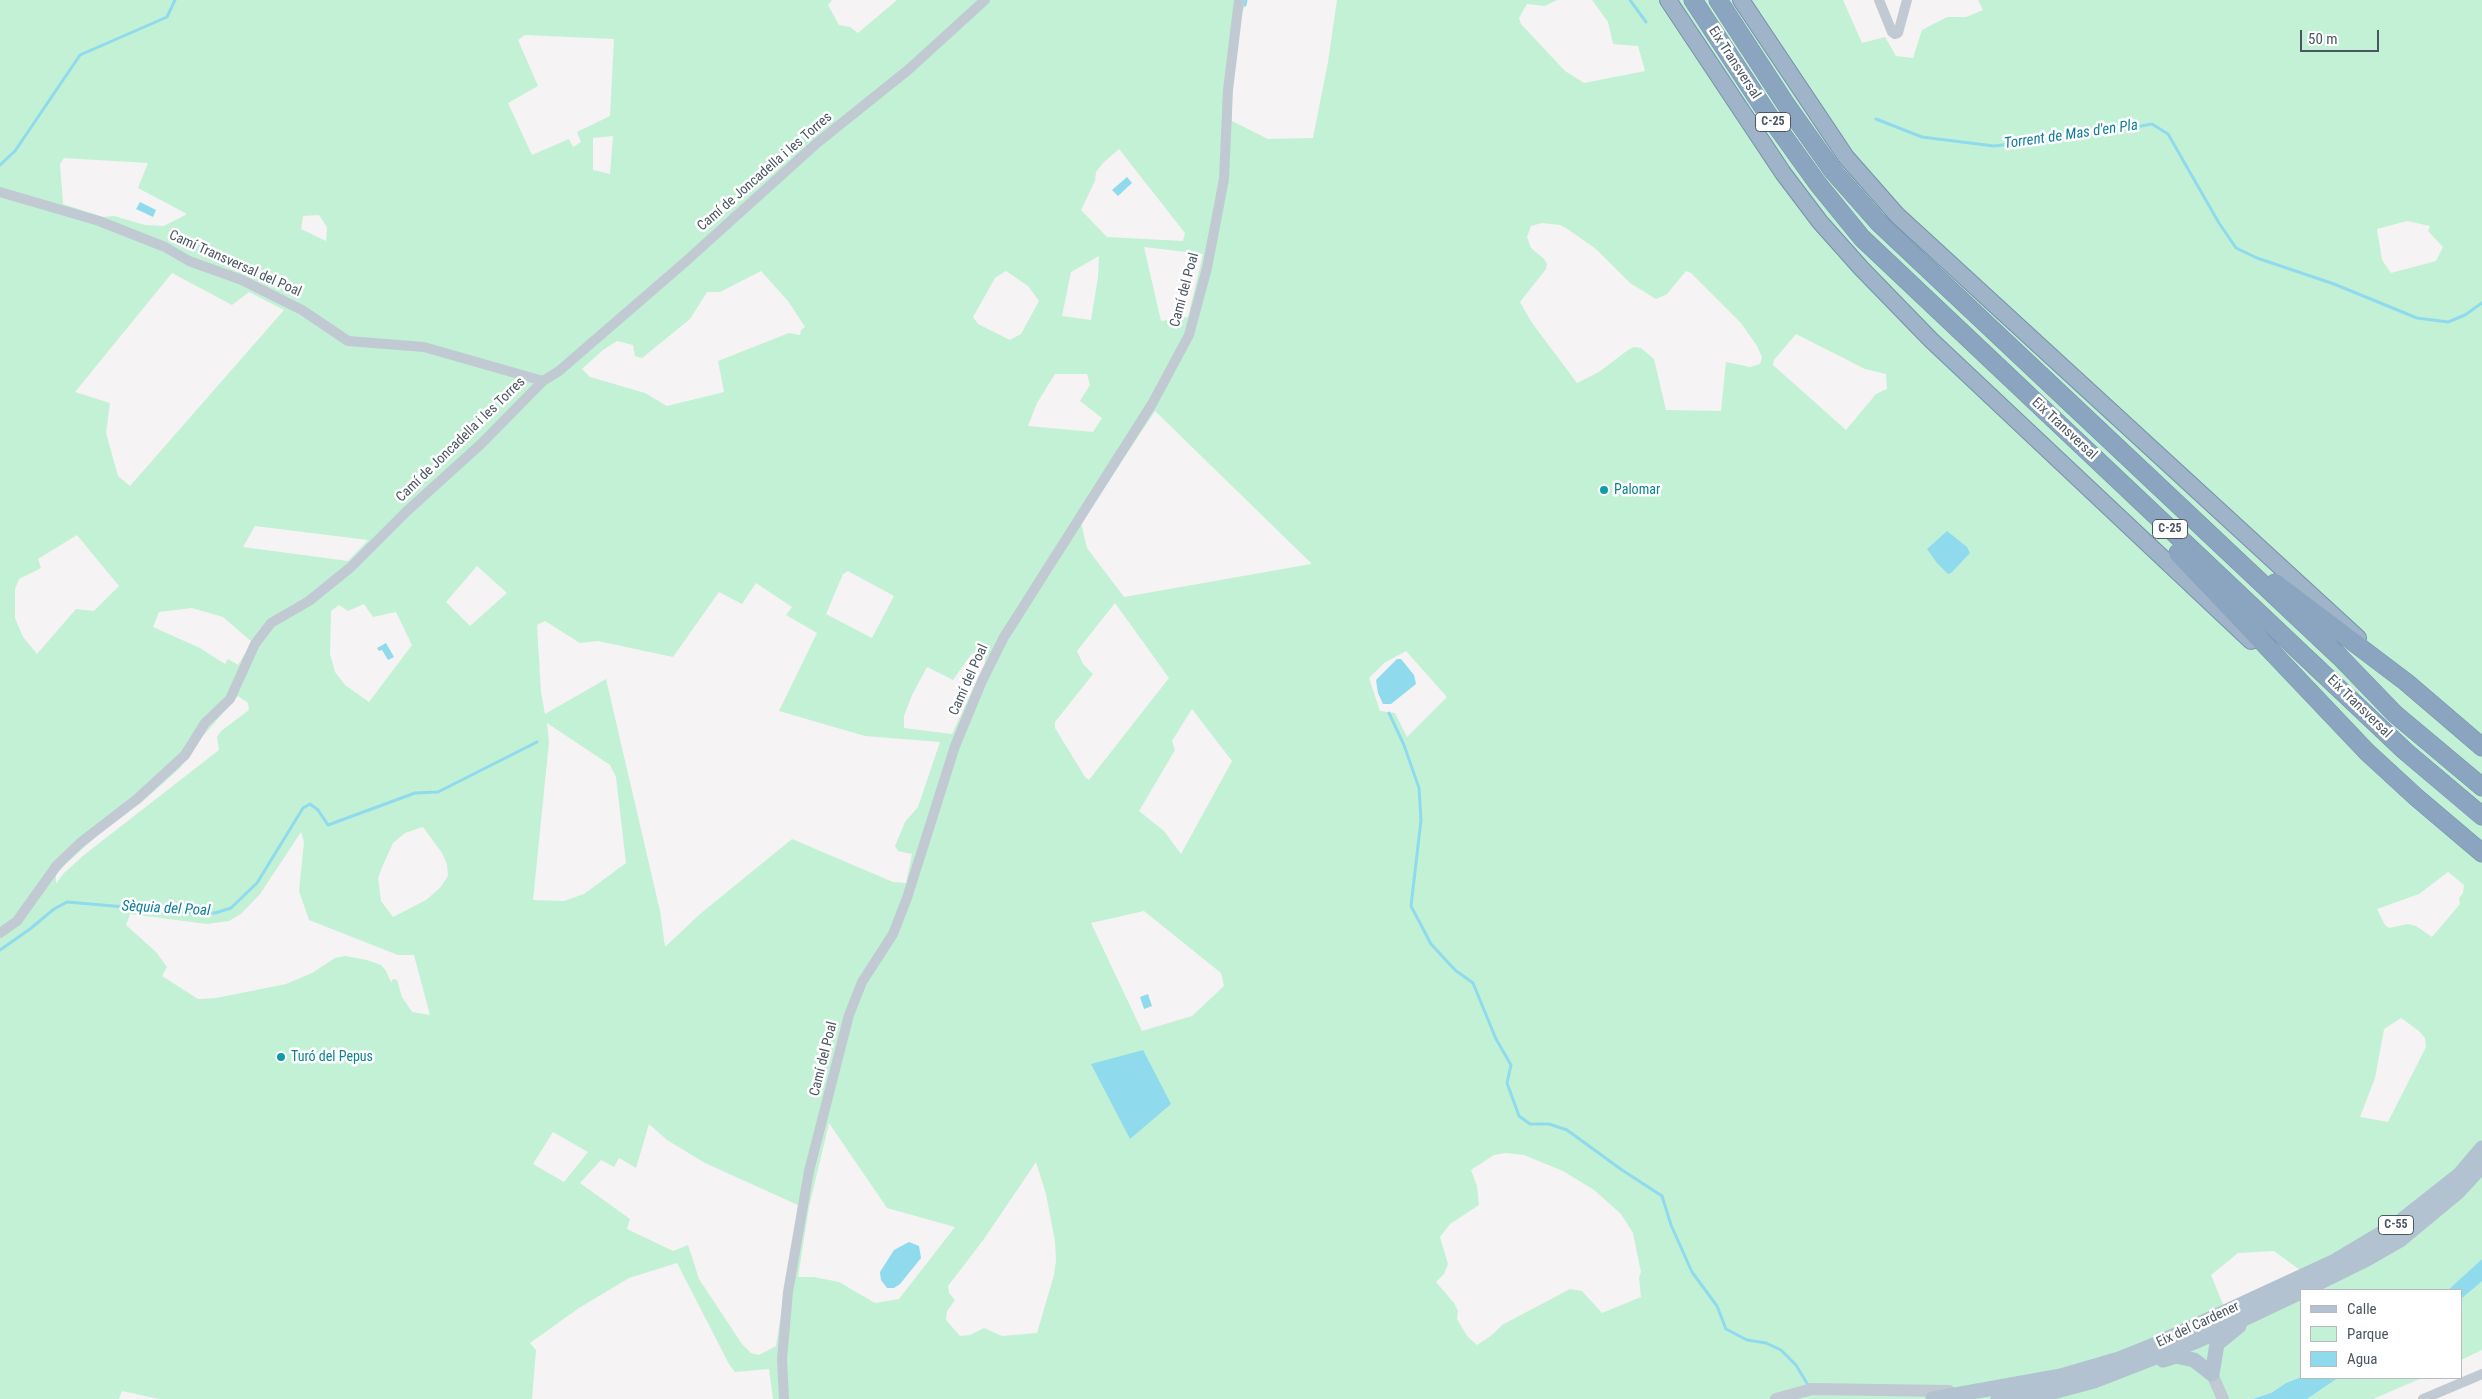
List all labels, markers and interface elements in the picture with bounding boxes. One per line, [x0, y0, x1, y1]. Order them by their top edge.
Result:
scale bar [2302, 20, 2381, 52]
street label: Eix Transversal [1704, 24, 1764, 102]
text: 50 m [2308, 30, 2338, 48]
street label: Camí de Joncadella i les Torres [694, 109, 836, 235]
road number: C-25 [1756, 112, 1790, 132]
water label: Torrent de Mas d'en Pla [2003, 117, 2139, 153]
street label: Camí Transversal del Poal [166, 227, 304, 301]
street label: Camí del Poal [1167, 251, 1203, 329]
street label: Camí de Joncadella i les Torres [393, 374, 529, 506]
street label: Eix Transversal [2028, 394, 2100, 464]
place label: Palomar [1614, 482, 1660, 498]
marker: Palomar [1598, 484, 1610, 496]
road number: C-25 [2152, 520, 2188, 538]
street label: Camí del Poal [946, 642, 992, 718]
street label: Eix Transversal [2323, 672, 2395, 742]
water label: Sèquia del Poal [121, 898, 211, 920]
street label: Camí del Poal [807, 1020, 841, 1098]
place label: Turó del Pepus [291, 1049, 373, 1065]
marker: Turó del Pepus [275, 1051, 287, 1063]
road number: C-55 [2378, 1216, 2414, 1234]
legend [2300, 1289, 2462, 1379]
street label: Eix del Cardener [2154, 1299, 2242, 1351]
text: Calle [2347, 1300, 2377, 1318]
text: Parque [2347, 1325, 2389, 1343]
text: Agua [2347, 1350, 2377, 1368]

